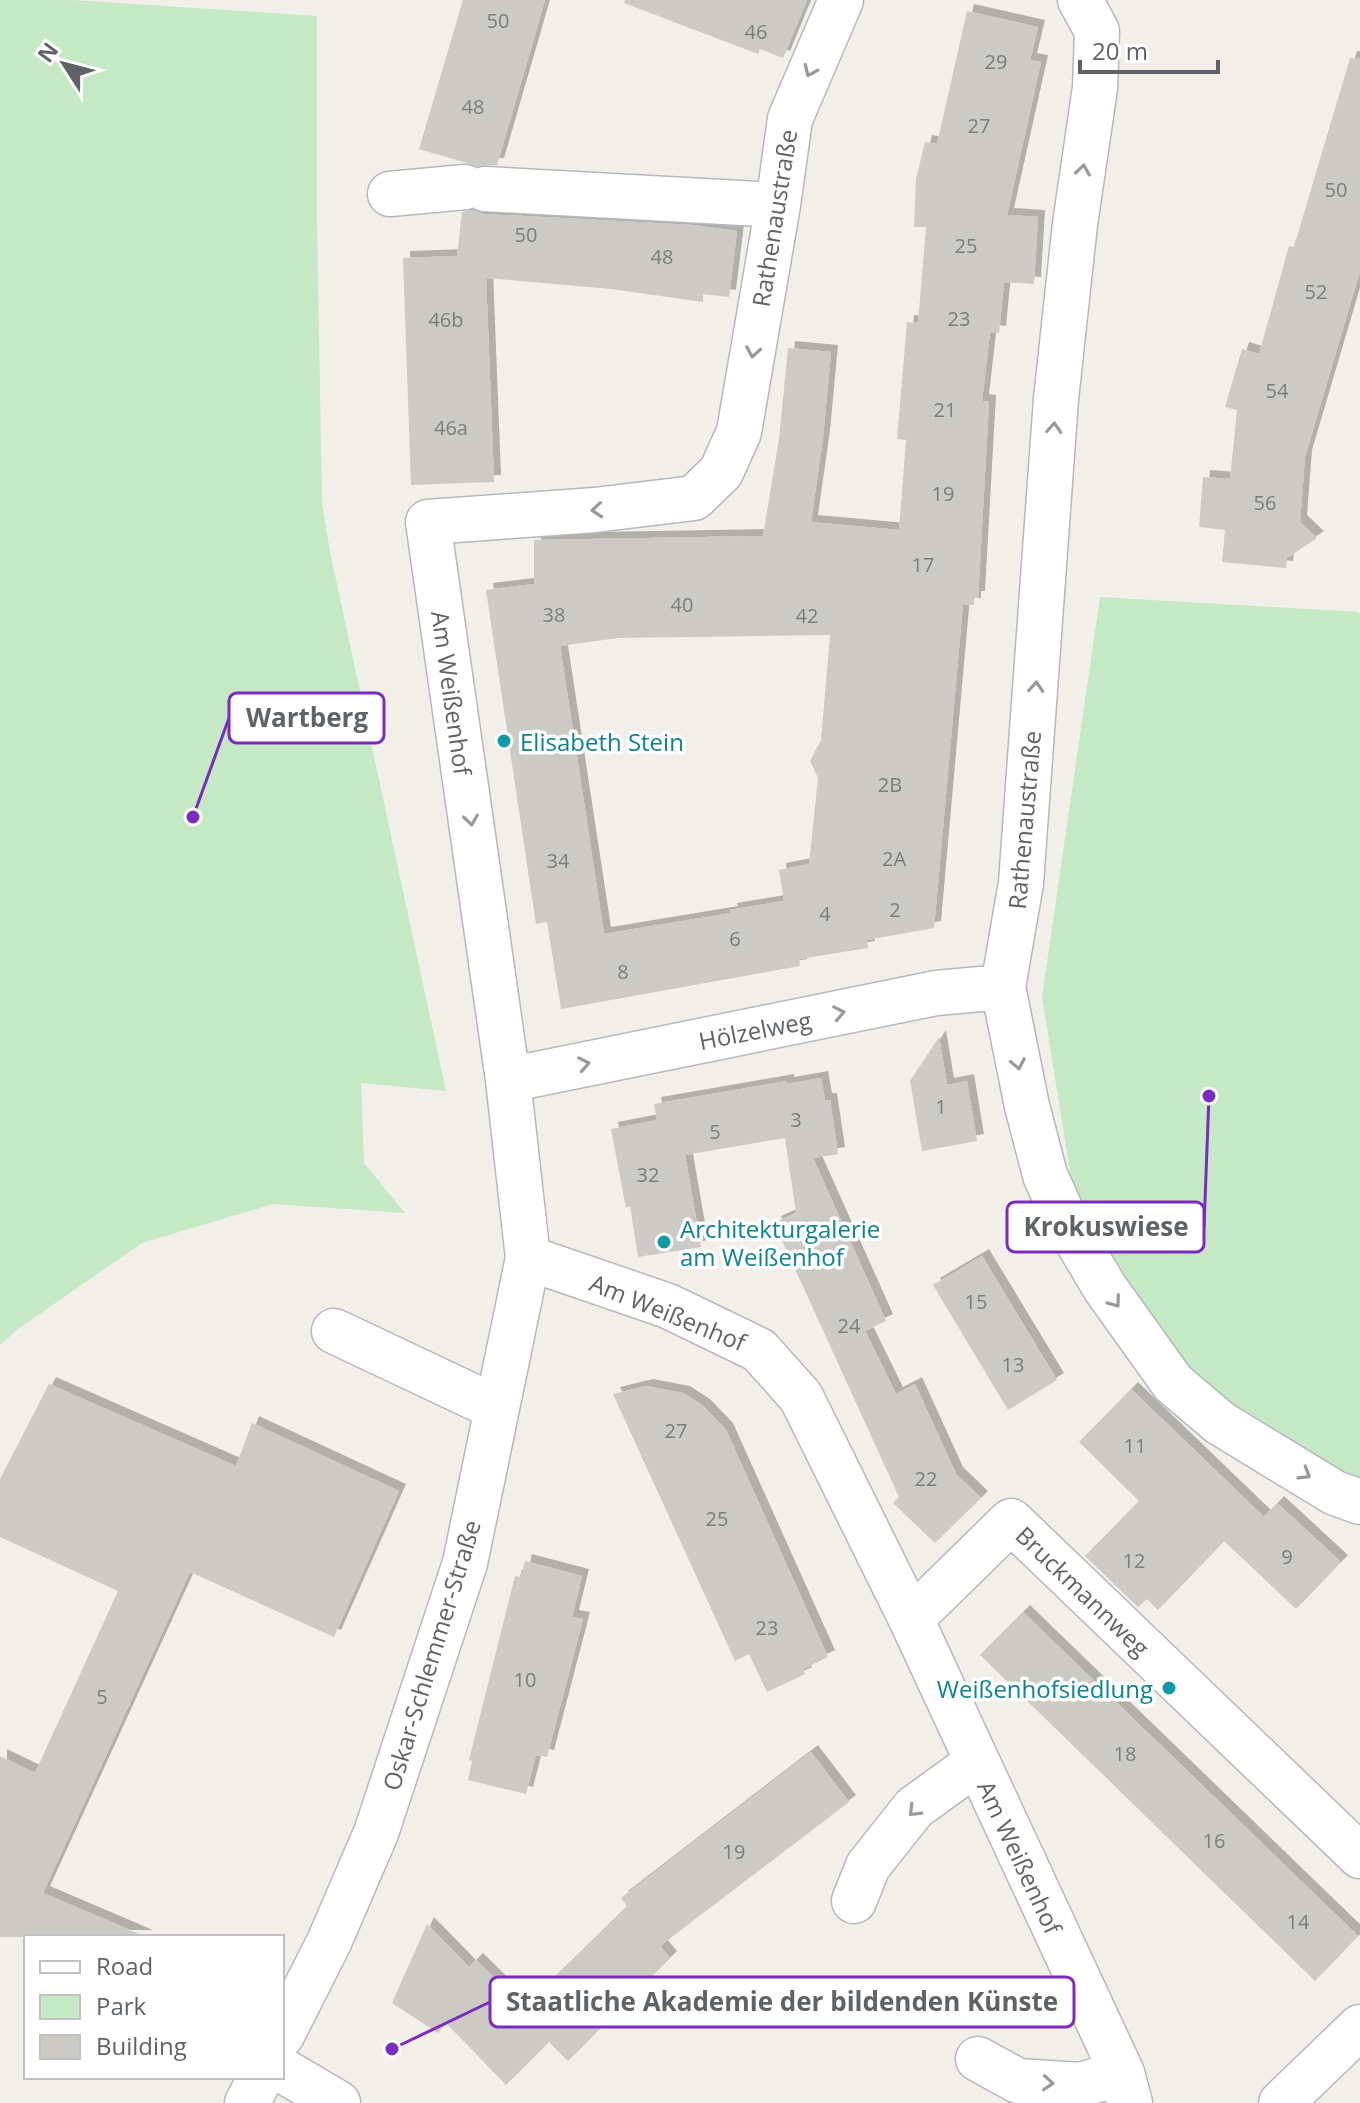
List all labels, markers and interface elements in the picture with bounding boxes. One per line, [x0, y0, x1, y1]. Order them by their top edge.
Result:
house number: 50 [487, 7, 509, 34]
house number: 46 [745, 18, 767, 45]
north arrow [24, 24, 104, 104]
scale bar [1080, 24, 1218, 74]
text: 20 m [1092, 34, 1148, 67]
text: N [30, 36, 64, 68]
house number: 29 [985, 48, 1007, 75]
one-way arrow [804, 63, 820, 78]
house number: 48 [462, 93, 484, 120]
house number: 27 [968, 112, 990, 139]
street label: Rathenaustraße [744, 127, 804, 309]
one-way arrow [1074, 163, 1091, 177]
house number: 50 [1325, 176, 1347, 203]
house number: 50 [515, 221, 537, 248]
house number: 25 [955, 232, 977, 259]
house number: 48 [651, 243, 673, 270]
house number: 52 [1305, 278, 1327, 305]
house number: 23 [948, 305, 970, 332]
house number: 46b [428, 306, 464, 333]
one-way arrow [745, 345, 762, 359]
house number: 54 [1266, 377, 1289, 404]
house number: 21 [934, 396, 956, 423]
house number: 46a [434, 414, 468, 441]
one-way arrow [1045, 421, 1062, 434]
house number: 19 [932, 480, 954, 507]
house number: 56 [1254, 489, 1276, 516]
one-way arrow [590, 501, 603, 518]
house number: 17 [912, 551, 934, 578]
house number: 40 [671, 591, 693, 618]
house number: 38 [543, 601, 565, 628]
house number: 42 [796, 602, 818, 629]
street label: Am Weißenhof [424, 609, 480, 779]
one-way arrow [1027, 680, 1044, 693]
callout: Wartberg [229, 693, 384, 743]
text: Wartberg [246, 699, 368, 735]
place label: Elisabeth Stein [520, 725, 684, 758]
street label: Rathenaustraße [1000, 729, 1048, 911]
marker: Elisabeth Stein [495, 732, 513, 750]
house number: 2B [878, 771, 902, 798]
one-way arrow [462, 814, 479, 827]
house number: 2A [882, 845, 906, 872]
house number: 34 [547, 847, 570, 874]
house number: 2 [889, 896, 901, 923]
house number: 4 [819, 900, 831, 927]
house number: 6 [729, 925, 741, 952]
house number: 8 [617, 958, 629, 985]
street label: Hölzelweg [696, 1003, 814, 1057]
one-way arrow [832, 1005, 846, 1022]
one-way arrow [577, 1056, 590, 1073]
one-way arrow [1009, 1057, 1026, 1070]
house number: 1 [935, 1093, 947, 1120]
house number: 3 [790, 1106, 802, 1133]
house number: 5 [709, 1118, 721, 1145]
house number: 32 [637, 1161, 659, 1188]
callout: Krokuswiese [1007, 1202, 1204, 1252]
text: Krokuswiese [1023, 1208, 1189, 1244]
place label: Architekturgalerie am Weißenhof [680, 1212, 880, 1273]
marker: Architekturgalerie am Weißenhof [655, 1233, 673, 1251]
street label: Am Weißenhof [585, 1266, 753, 1359]
house number: 15 [965, 1288, 987, 1315]
one-way arrow [1105, 1294, 1120, 1308]
house number: 24 [838, 1312, 861, 1339]
house number: 13 [1002, 1351, 1024, 1378]
house number: 27 [665, 1417, 687, 1444]
house number: 11 [1124, 1432, 1146, 1459]
house number: 22 [915, 1465, 937, 1492]
one-way arrow [1296, 1465, 1311, 1480]
house number: 25 [706, 1505, 728, 1532]
street label: Oskar-Schlemmer-Straße [374, 1516, 488, 1794]
street label: Bruckmannweg [1009, 1519, 1157, 1663]
house number: 9 [1281, 1543, 1293, 1570]
house number: 12 [1123, 1547, 1145, 1574]
house number: 23 [756, 1614, 778, 1641]
house number: 10 [514, 1666, 536, 1693]
place label: Weißenhofsiedlung [937, 1672, 1153, 1705]
marker: Weißenhofsiedlung [1160, 1679, 1178, 1697]
house number: 5 [96, 1683, 108, 1710]
house number: 18 [1114, 1740, 1136, 1767]
street label: Am Weißenhof [970, 1775, 1071, 1941]
one-way arrow [909, 1801, 924, 1816]
house number: 16 [1203, 1827, 1225, 1854]
house number: 19 [723, 1838, 745, 1865]
house number: 14 [1287, 1908, 1310, 1935]
legend [24, 1935, 284, 2079]
text: Road [96, 1949, 153, 1982]
callout: Staatliche Akademie der bildenden Künste [490, 1977, 1074, 2027]
text: Staatliche Akademie der bildenden Künste [506, 1983, 1058, 2019]
text: Park [96, 1989, 147, 2022]
text: Building [96, 2029, 187, 2062]
one-way arrow [1042, 2074, 1055, 2091]

